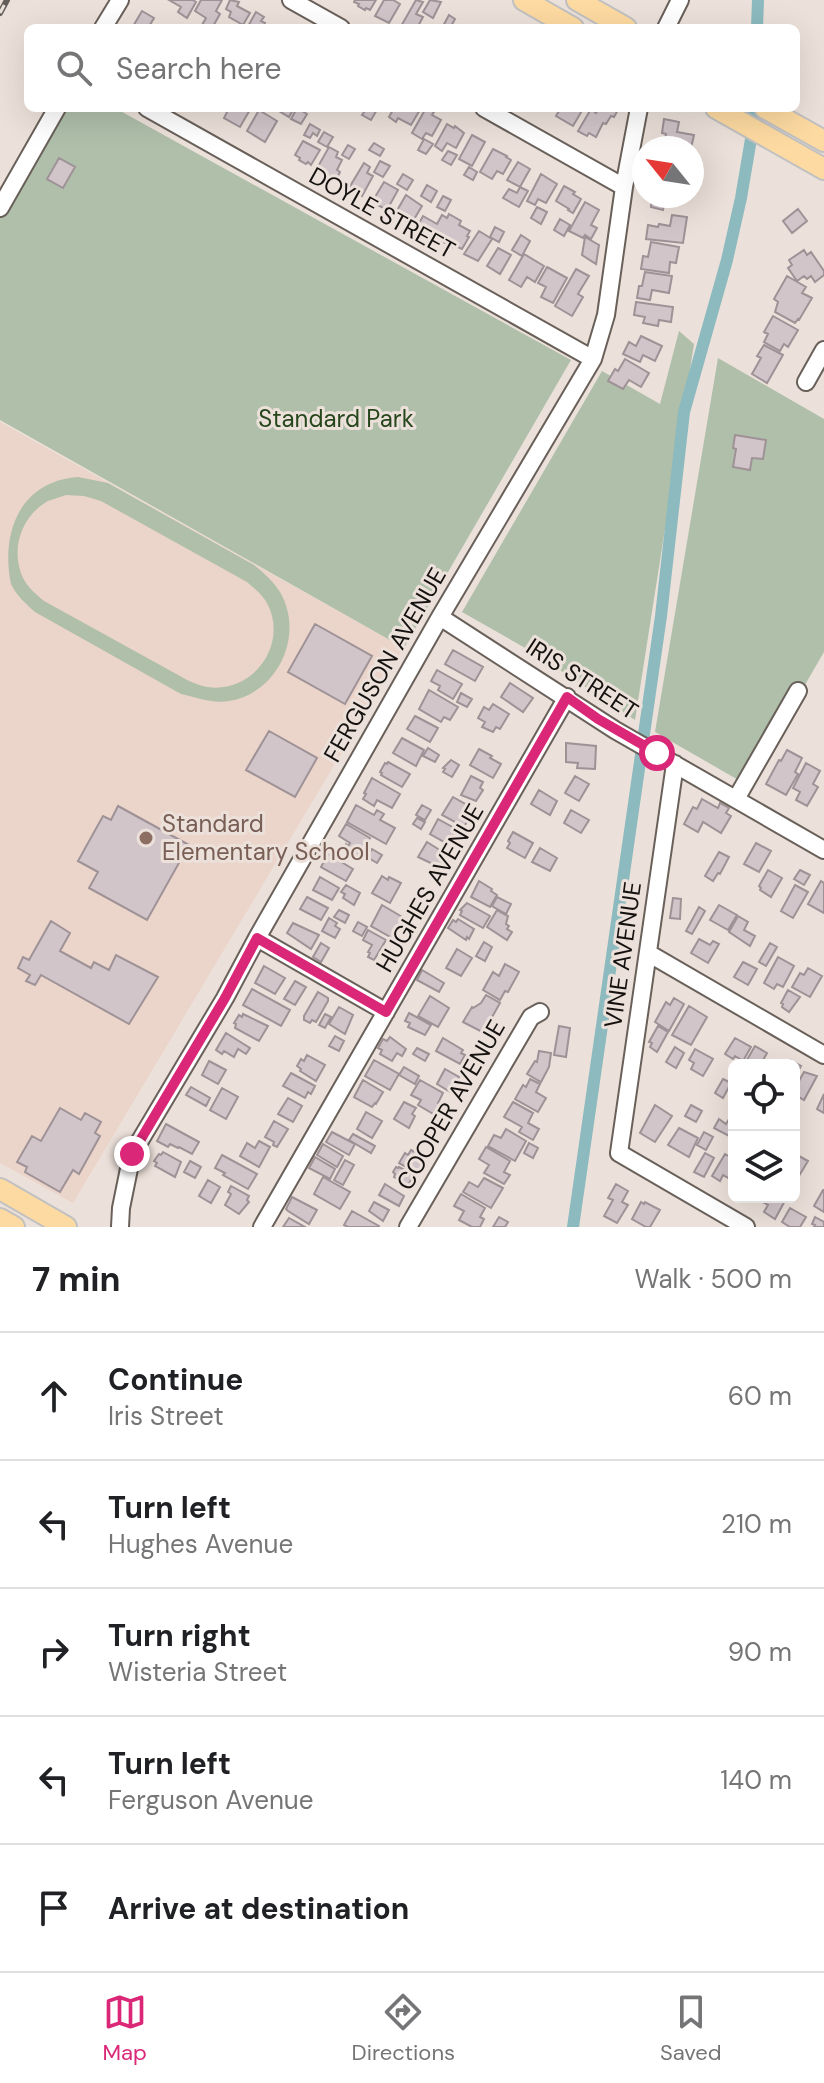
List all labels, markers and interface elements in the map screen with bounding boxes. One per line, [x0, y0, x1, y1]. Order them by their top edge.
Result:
search box [24, 24, 800, 112]
icon: search [52, 46, 96, 90]
text: Search here [116, 49, 282, 88]
north arrow [632, 136, 704, 208]
street label: DOYLE STREET [304, 160, 461, 265]
park label: Standard Park [258, 403, 414, 434]
street label: FERGUSON AVENUE [316, 562, 453, 767]
street label: IRIS STREET [520, 631, 644, 726]
route start [639, 735, 675, 771]
street label: HUGHES AVENUE [369, 798, 490, 978]
place label: Standard Elementary School [162, 808, 370, 867]
marker: Standard Elementary School [137, 829, 155, 847]
street label: VINE AVENUE [597, 880, 648, 1030]
street label: COOPER AVENUE [389, 1014, 512, 1195]
map controls [728, 1059, 800, 1203]
button: locate [728, 1059, 800, 1131]
button: layers [728, 1131, 800, 1203]
route end [114, 1136, 150, 1172]
text: 7 min [32, 1257, 121, 1302]
text: Walk · 500 m [635, 1262, 792, 1296]
text: Continue [108, 1360, 243, 1399]
icon: ahead [32, 1374, 76, 1418]
text: 60 m [728, 1379, 792, 1413]
text: Iris Street [108, 1399, 224, 1433]
text: Turn left [108, 1488, 231, 1527]
icon: left [32, 1502, 76, 1546]
text: 210 m [721, 1507, 792, 1541]
text: Hughes Avenue [108, 1527, 293, 1561]
text: Turn right [108, 1616, 251, 1655]
icon: right [32, 1630, 76, 1674]
text: 90 m [728, 1635, 792, 1669]
text: Wisteria Street [108, 1655, 287, 1689]
text: Turn left [108, 1744, 231, 1783]
icon: left [32, 1758, 76, 1802]
text: 140 m [720, 1763, 792, 1797]
text: Ferguson Avenue [108, 1783, 314, 1817]
icon: arrive [32, 1886, 76, 1930]
text: Arrive at destination [108, 1889, 409, 1928]
tab: Map [102, 1990, 147, 2067]
tab: Directions [352, 1990, 455, 2067]
tab: Saved [660, 1990, 722, 2067]

